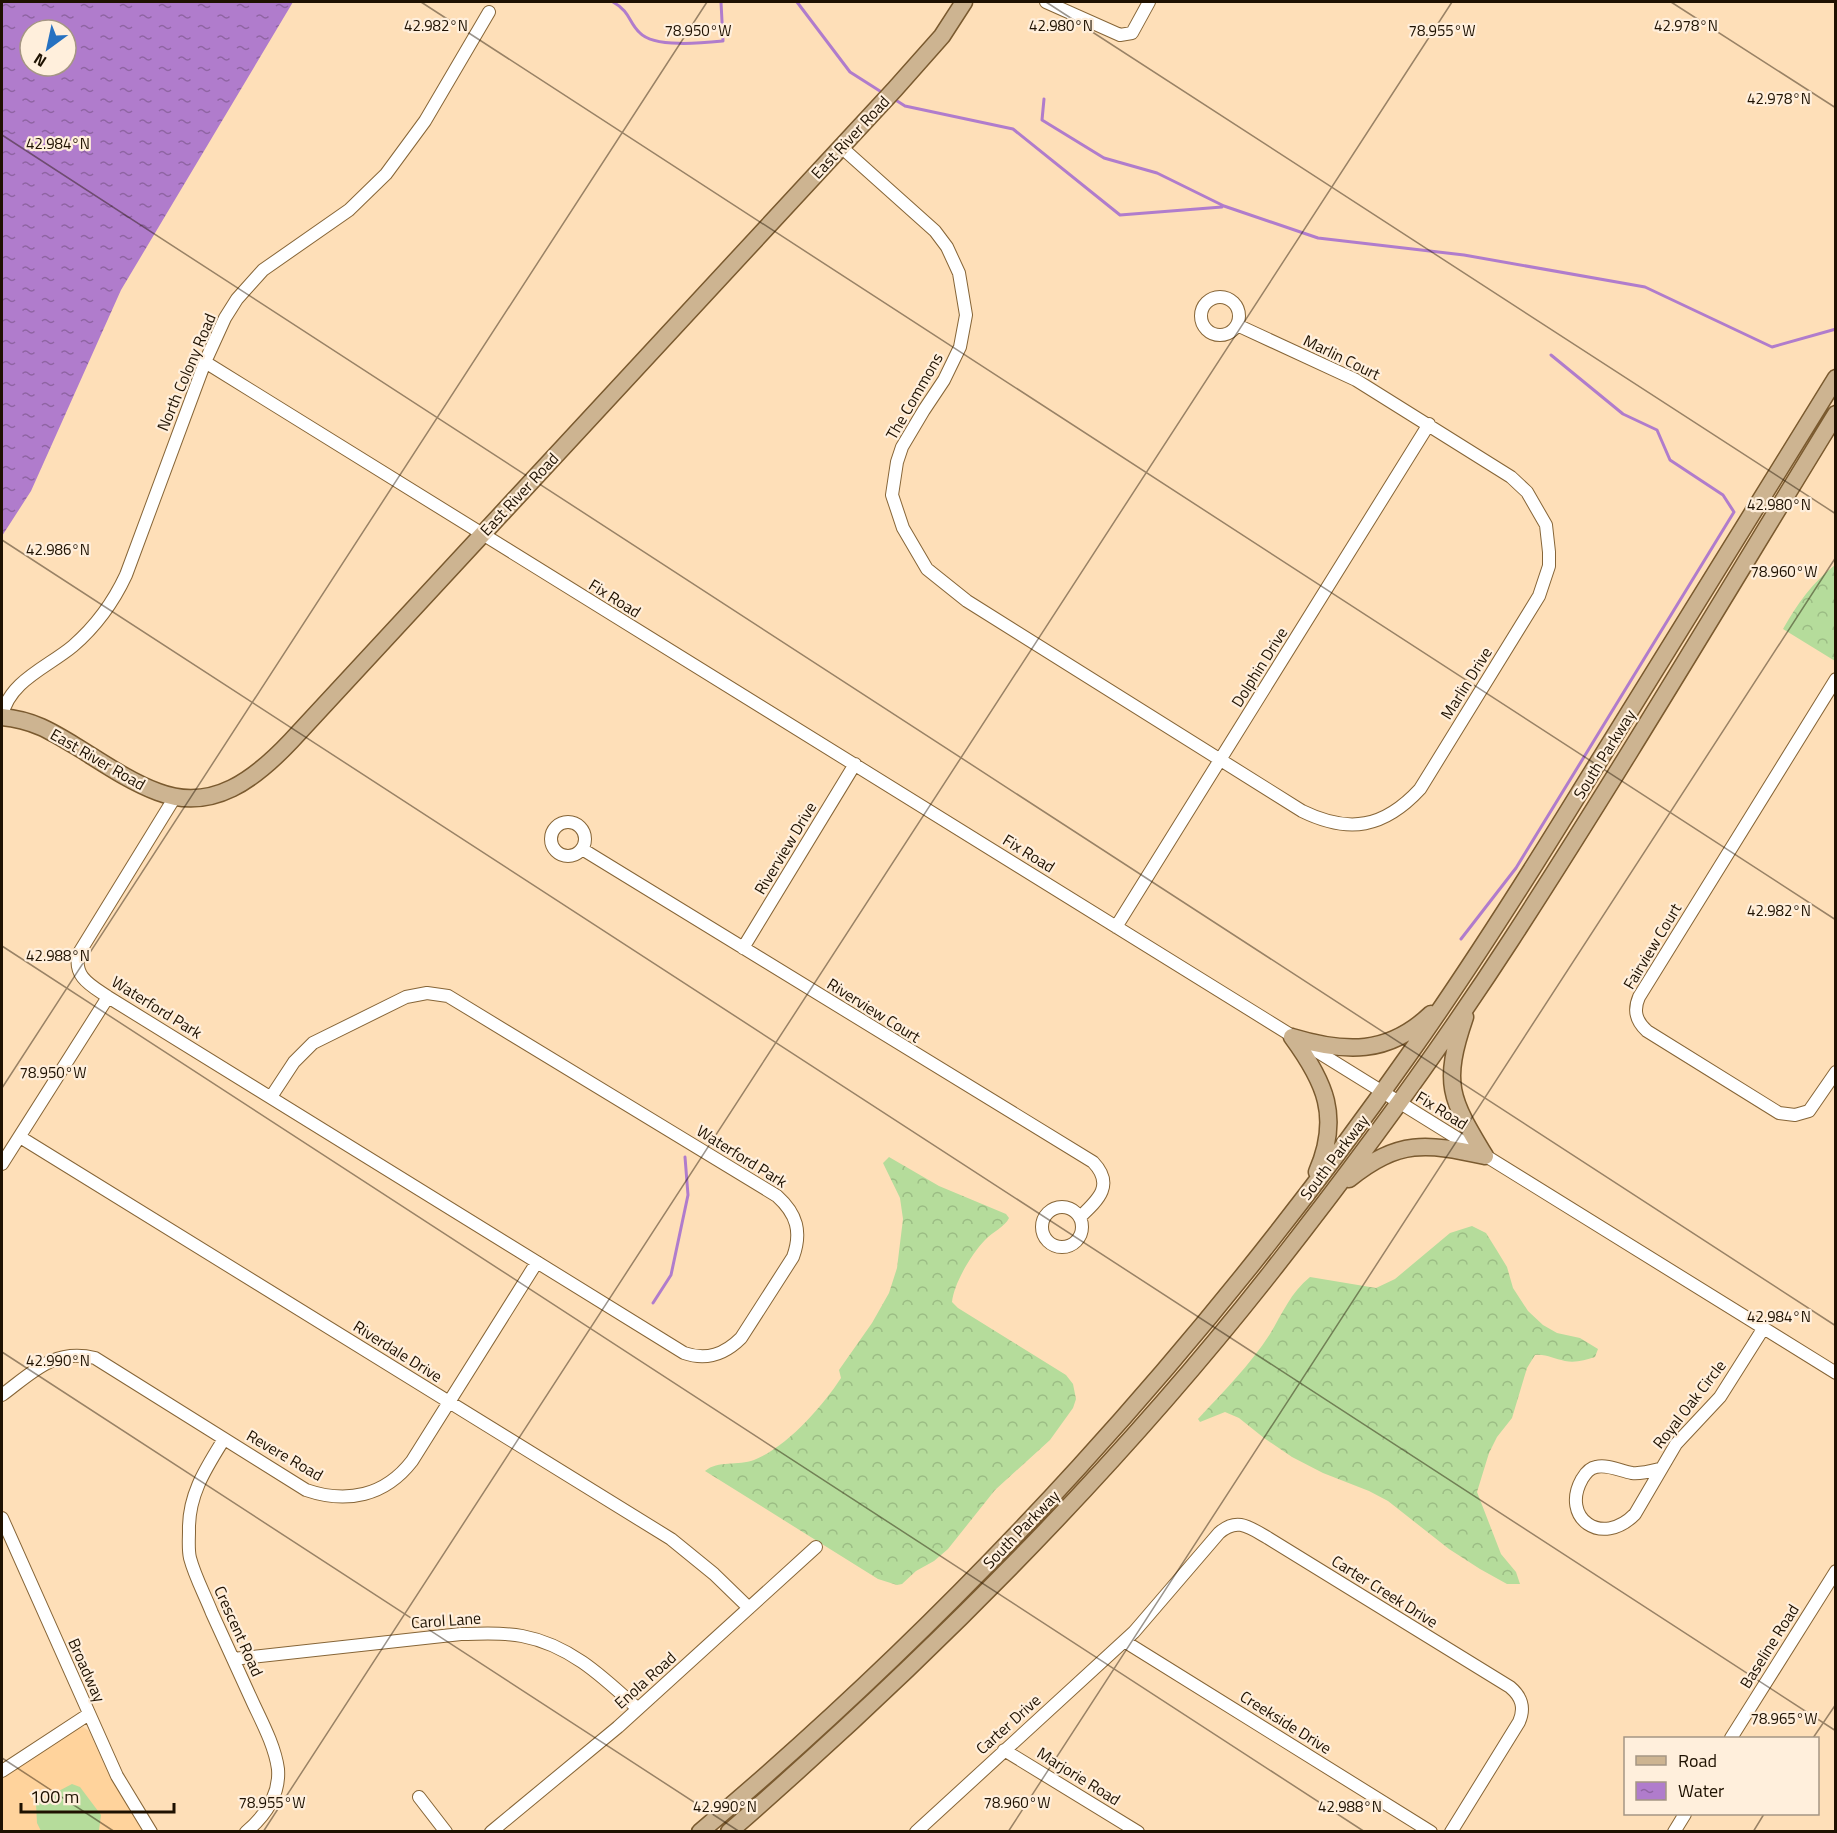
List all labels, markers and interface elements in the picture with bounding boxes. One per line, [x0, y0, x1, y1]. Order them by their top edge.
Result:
text: 42.982°N [404, 14, 468, 37]
text: 42.980°N [1029, 14, 1093, 37]
text: 42.978°N [1654, 14, 1718, 37]
north arrow [18, 18, 78, 78]
text: 78.950°W [665, 19, 731, 42]
text: 78.955°W [1409, 19, 1475, 42]
text: N [29, 47, 51, 74]
text: 42.978°N [1747, 87, 1811, 110]
street label: East River Road [805, 90, 895, 184]
text: 42.984°N [26, 132, 90, 155]
street label: North Colony Road [150, 309, 222, 435]
street label: Marlin Court [1299, 328, 1385, 386]
street label: The Commons [879, 348, 949, 444]
street label: East River Road [474, 447, 564, 541]
text: 42.980°N [1747, 493, 1811, 516]
text: 42.986°N [26, 538, 90, 561]
text: 78.960°W [1751, 560, 1817, 583]
street label: Fix Road [584, 573, 646, 623]
street label: Dolphin Drive [1225, 622, 1293, 712]
street label: Marlin Drive [1434, 642, 1498, 724]
street label: South Parkway [1567, 704, 1641, 804]
street label: East River Road [46, 722, 150, 796]
street label: Riverview Drive [748, 797, 822, 899]
street label: Fix Road [998, 828, 1060, 878]
street label: Fairview Court [1617, 898, 1687, 994]
text: 42.982°N [1747, 899, 1811, 922]
text: 42.988°N [26, 944, 90, 967]
street label: Waterford Park [107, 970, 207, 1045]
street label: Riverview Court [823, 972, 926, 1048]
text: 78.950°W [20, 1061, 86, 1084]
street label: Fix Road [1411, 1085, 1473, 1135]
street label: South Parkway [1294, 1109, 1374, 1205]
street label: Waterford Park [692, 1119, 792, 1194]
text: 42.984°N [1747, 1305, 1811, 1328]
street label: Riverdale Drive [349, 1314, 447, 1388]
text: 42.990°N [26, 1349, 90, 1372]
street label: Royal Oak Circle [1647, 1354, 1731, 1454]
street label: Revere Road [242, 1423, 328, 1487]
street label: South Parkway [977, 1484, 1065, 1574]
street label: Carter Creek Drive [1327, 1549, 1443, 1633]
street label: Crescent Road [208, 1582, 270, 1680]
street label: Baseline Road [1734, 1599, 1804, 1693]
street label: Carol Lane [410, 1606, 482, 1634]
street label: Broadway [62, 1634, 112, 1706]
street label: Enola Road [609, 1646, 681, 1714]
street label: Creekside Drive [1236, 1684, 1336, 1760]
street label: Carter Drive [970, 1688, 1046, 1760]
text: 78.965°W [1751, 1707, 1817, 1730]
legend [1624, 1737, 1819, 1815]
street label: Marjorie Road [1033, 1741, 1125, 1811]
text: Road [1678, 1747, 1717, 1774]
scale bar [21, 1776, 174, 1814]
text: Water [1678, 1777, 1724, 1804]
text: 100 m [30, 1783, 79, 1810]
text: 78.955°W [239, 1791, 305, 1814]
text: 78.960°W [984, 1791, 1050, 1814]
text: 42.990°N [693, 1795, 757, 1818]
text: 42.988°N [1318, 1795, 1382, 1818]

